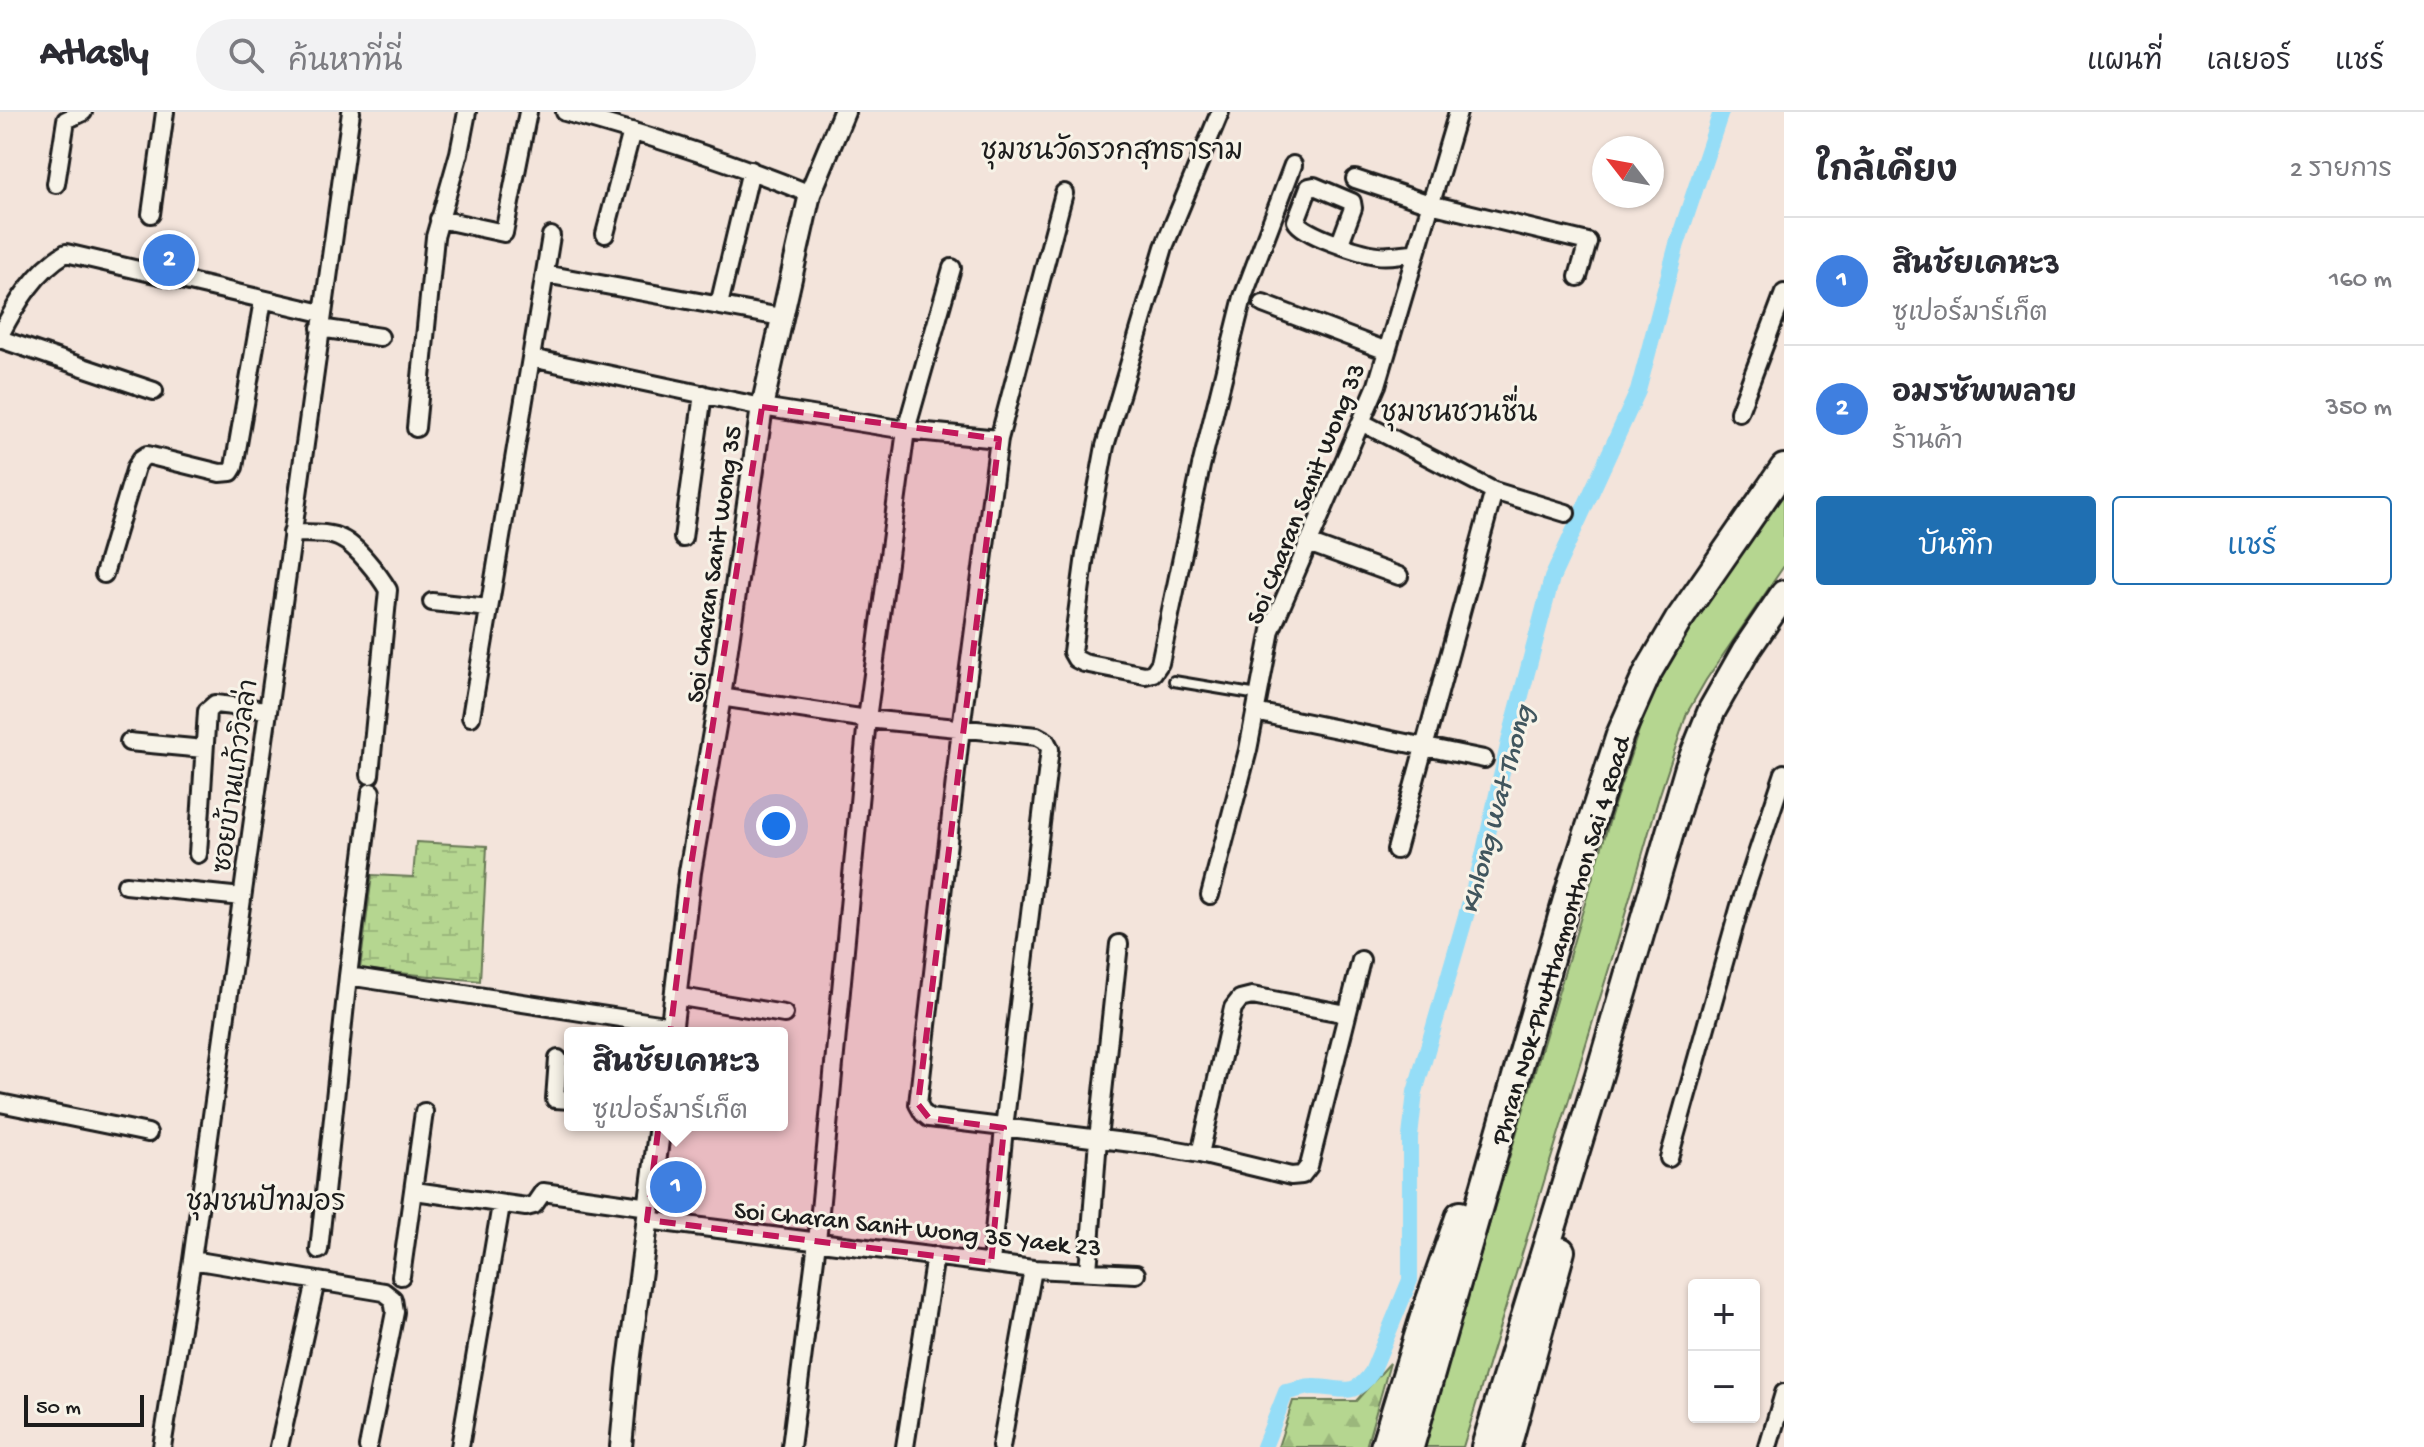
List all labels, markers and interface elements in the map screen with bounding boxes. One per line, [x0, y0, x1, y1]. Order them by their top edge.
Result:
search box [196, 19, 756, 91]
text: Atlasly [40, 33, 148, 77]
icon: search [224, 33, 268, 77]
text: ค้นหาที่นี่ [288, 47, 402, 82]
text: แผนที่ [2087, 47, 2162, 80]
text: เลเยอร์ [2206, 47, 2291, 80]
text: แชร์ [2335, 47, 2384, 80]
district label: ชุมชนวัดรวกสุทธาราม [981, 133, 1243, 170]
north arrow [1592, 136, 1664, 208]
text: ใกล้เคียง [1816, 154, 1958, 194]
text: 2 รายการ [2290, 156, 2392, 187]
pin: 2 [143, 230, 195, 290]
text: สินชัยเคหะ3 [1892, 250, 2060, 285]
text: 1 [1837, 266, 1847, 297]
text: 160 m [2329, 266, 2392, 297]
text: ซูเปอร์มาร์เก็ต [1892, 300, 2048, 331]
street label: Soi Charan Sanit Wong 33 [1242, 359, 1375, 630]
text: อมรซัพพลาย [1892, 378, 2077, 413]
district label: ชุมชนชวนชื่น [1381, 385, 1537, 432]
text: 2 [1836, 394, 1848, 425]
text: 350 m [2325, 394, 2392, 425]
street label: Soi Charan Sanit Wong 35 [682, 424, 751, 705]
text: ร้านค้า [1892, 428, 1963, 459]
button: บันทึก [1816, 496, 2096, 585]
button: แชร์ [2112, 496, 2392, 585]
street label: ซอยบ้านแก้ววิลล่า [205, 677, 267, 876]
water label: Khlong Wat Thong [1455, 701, 1543, 918]
street label: Phran Nok-Phutthamonthon Sai 4 Road [1486, 732, 1641, 1150]
your location [756, 806, 796, 846]
popup [564, 1027, 788, 1131]
text: สินชัยเคหะ3 [592, 1048, 760, 1083]
text: ซูเปอร์มาร์เก็ต [592, 1098, 748, 1129]
pin: 1 [650, 1157, 702, 1217]
district label: ชุมชนปัทมอร [186, 1184, 346, 1221]
street label: Soi Charan Sanit Wong 35 Yaek 23 [732, 1197, 1103, 1266]
map controls [1688, 1279, 1760, 1423]
button: + [1688, 1279, 1760, 1351]
button: − [1688, 1351, 1760, 1423]
scale bar [24, 1391, 144, 1427]
text: 50 m [36, 1396, 81, 1422]

